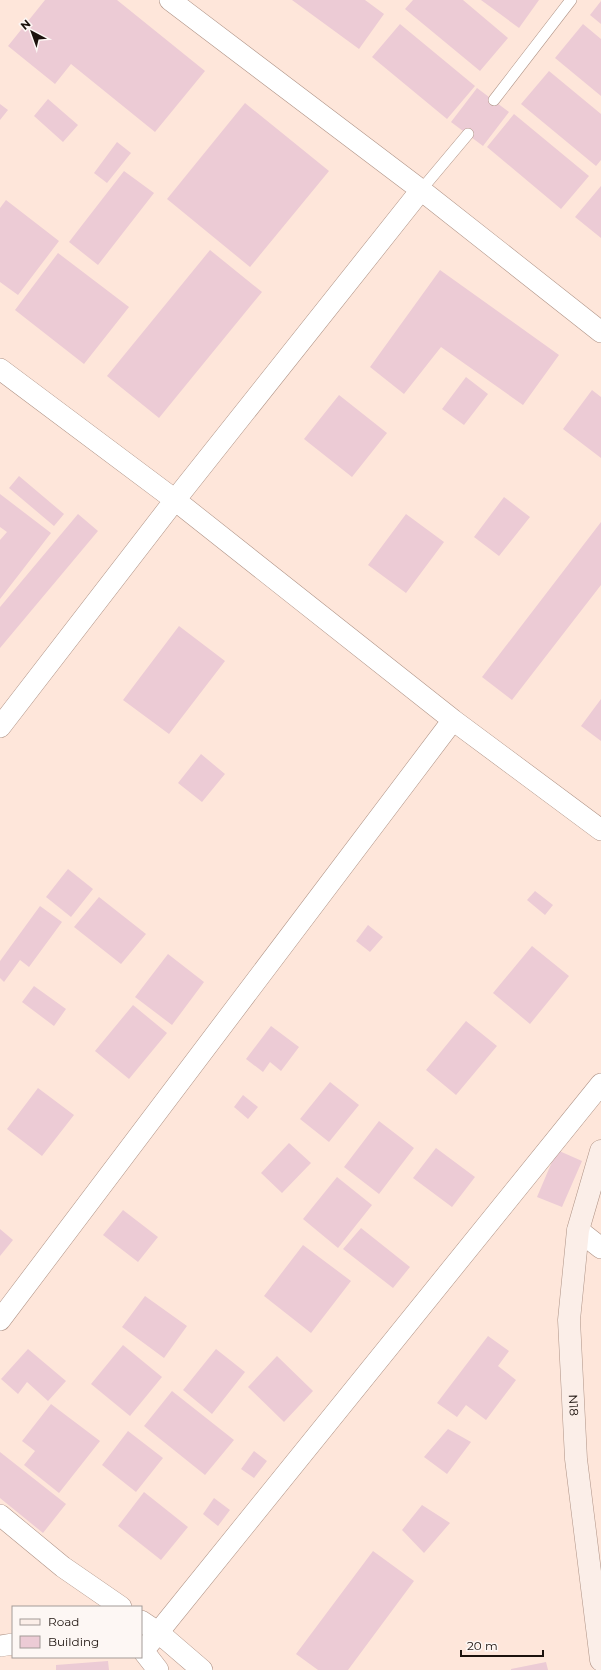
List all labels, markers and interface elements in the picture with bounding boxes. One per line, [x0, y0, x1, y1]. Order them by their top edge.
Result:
north arrow [12, 12, 52, 52]
text: N [17, 16, 33, 33]
street label: N18 [566, 1394, 582, 1417]
legend [12, 1606, 142, 1658]
text: Road [48, 1614, 79, 1629]
scale bar [461, 1632, 543, 1658]
text: Building [48, 1634, 99, 1649]
text: 20 m [467, 1638, 498, 1653]

